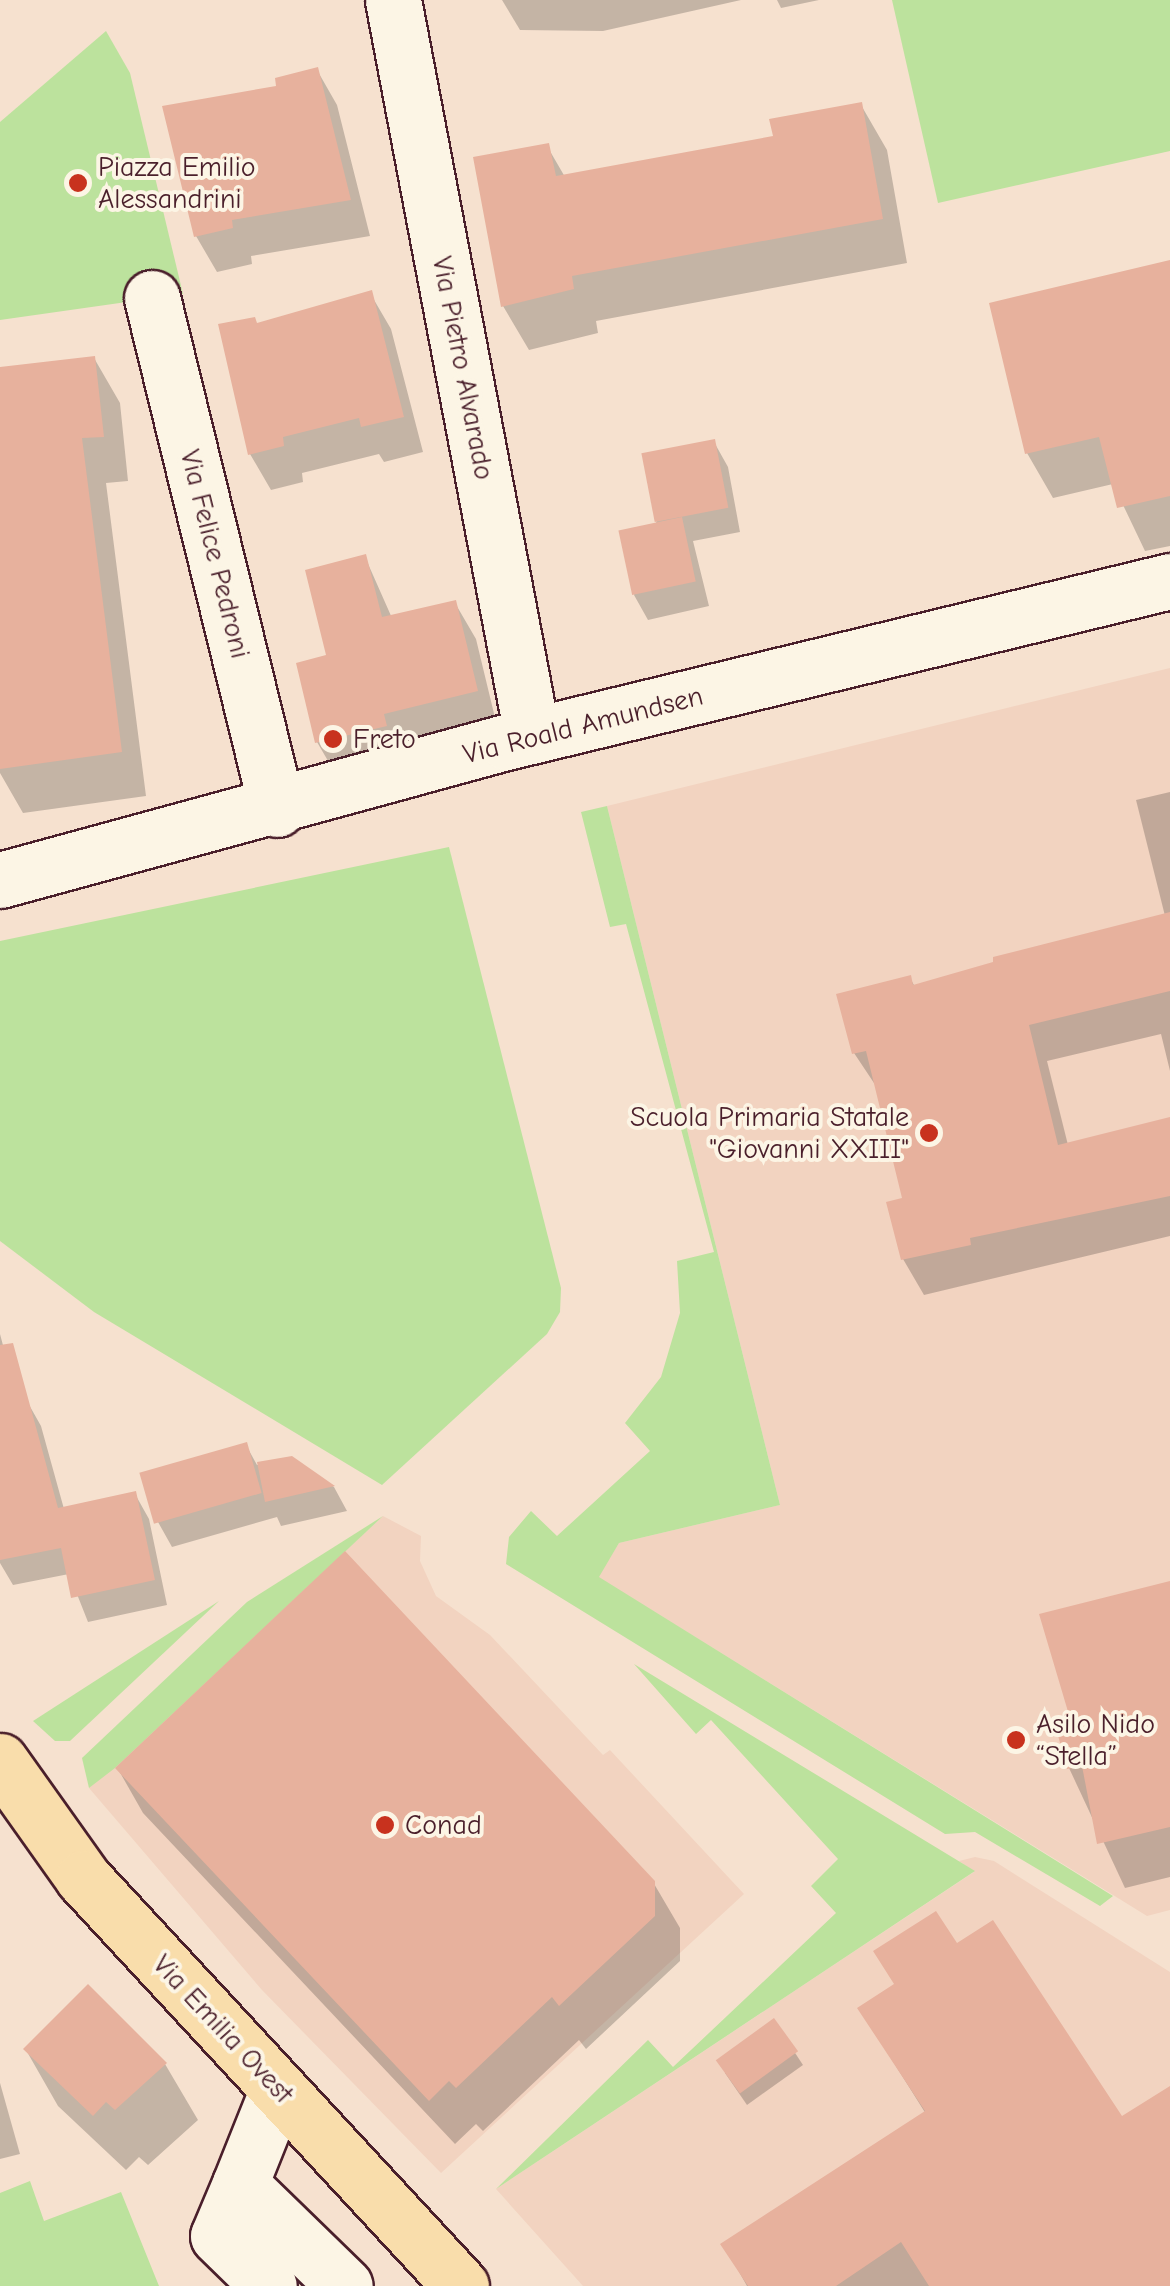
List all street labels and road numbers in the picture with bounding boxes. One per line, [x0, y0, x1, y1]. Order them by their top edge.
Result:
street label: Via Pietro Alvarado [425, 254, 501, 482]
street label: Via Felice Pedroni [173, 446, 257, 662]
street label: Via Roald Amundsen [459, 679, 707, 771]
street label: Via Emilia Ovest [146, 1948, 300, 2110]

